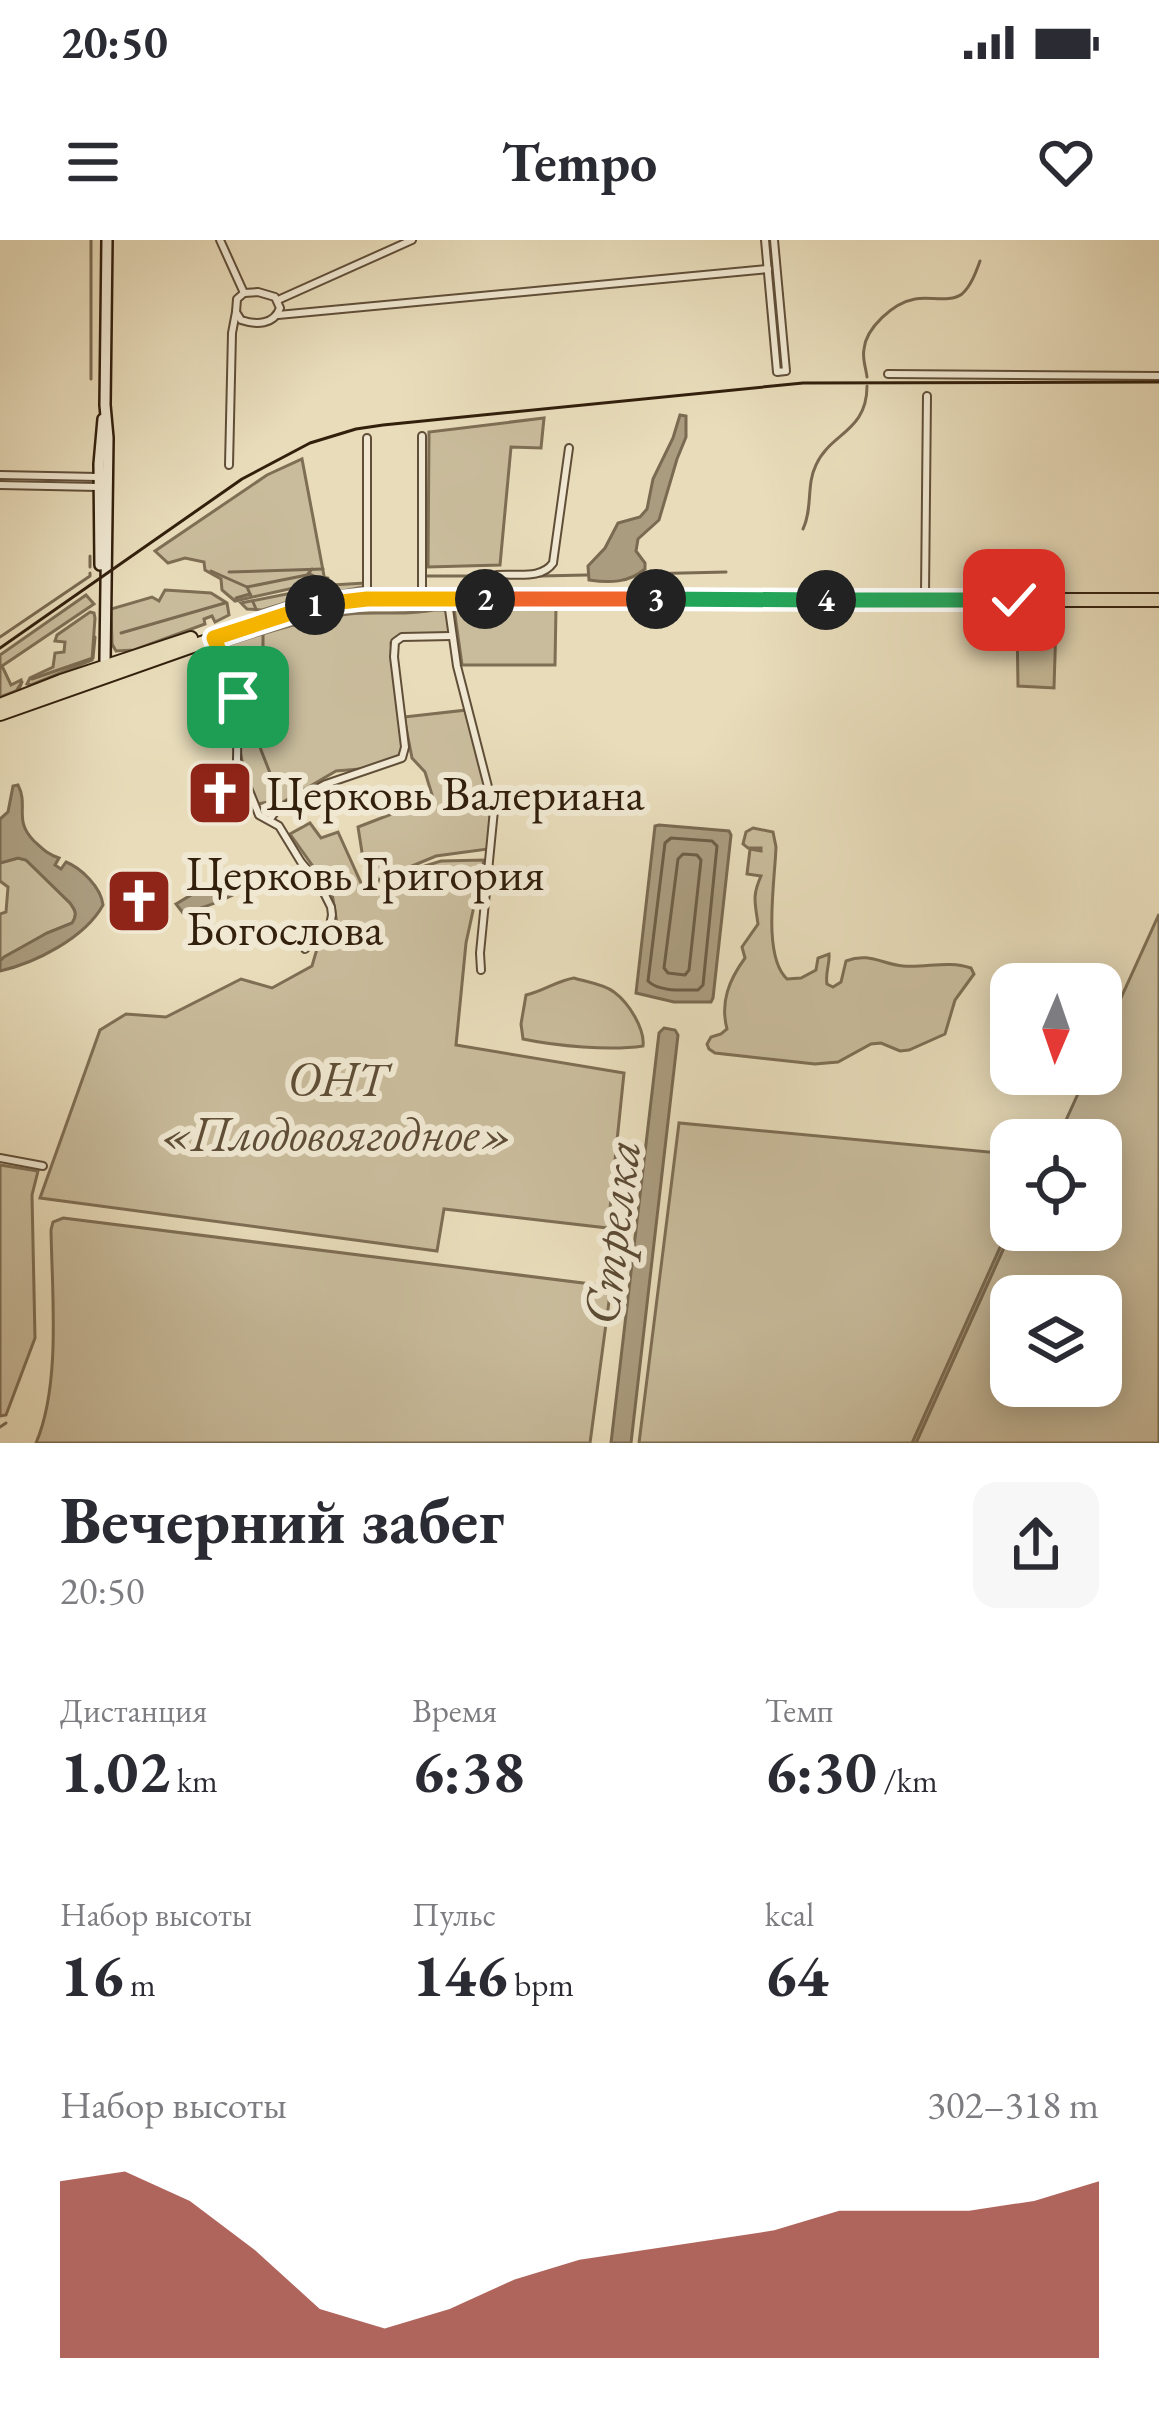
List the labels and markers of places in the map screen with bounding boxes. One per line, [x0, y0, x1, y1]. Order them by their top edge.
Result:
pin [963, 549, 1065, 651]
pin: 2 [455, 569, 515, 629]
pin: 3 [626, 569, 686, 629]
pin: 4 [796, 570, 856, 630]
pin: 1 [285, 575, 345, 635]
pin [187, 646, 289, 748]
church icon: Церковь Валериана [185, 758, 255, 828]
place label: Церковь Валериана [266, 762, 646, 824]
place label: Церковь Григория Богослова [186, 842, 545, 959]
church icon: Церковь Григория Богослова [104, 866, 174, 936]

